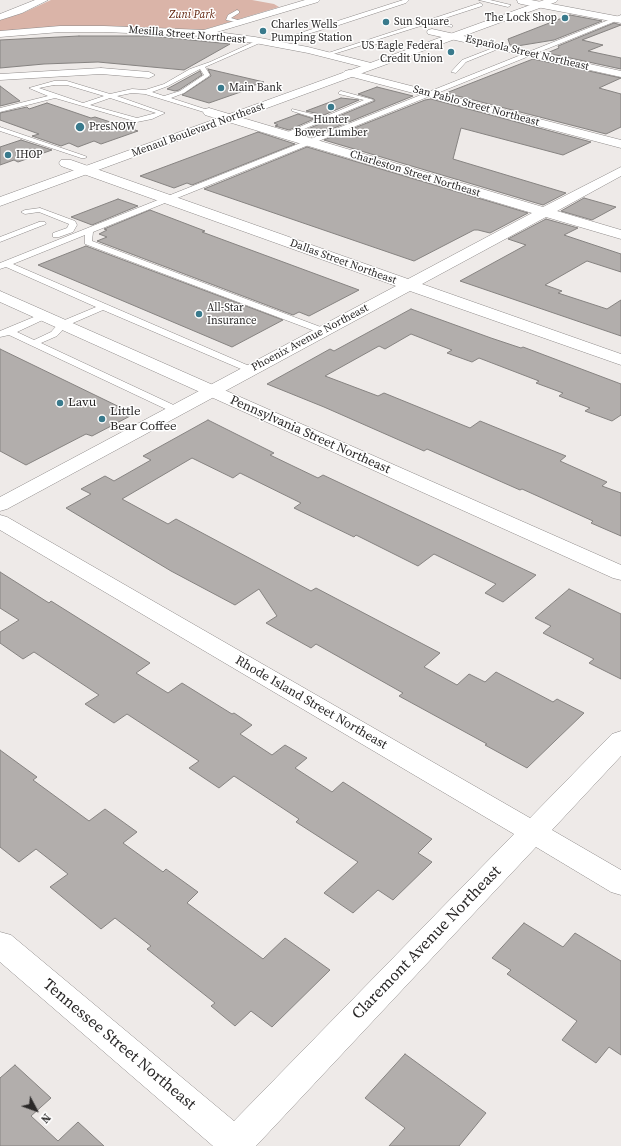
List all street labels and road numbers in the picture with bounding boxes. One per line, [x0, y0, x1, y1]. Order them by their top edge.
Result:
street label: Mesilla Street Northeast [128, 23, 246, 47]
street label: Española Street Northeast [464, 32, 590, 74]
street label: San Pablo Street Northeast [411, 83, 541, 129]
street label: Menaul Boulevard Northeast [130, 100, 266, 160]
street label: Charleston Street Northeast [348, 148, 482, 200]
street label: Dallas Street Northeast [288, 237, 398, 287]
street label: Phoenix Avenue Northeast [249, 302, 371, 374]
street label: Pennsylvania Street Northeast [227, 393, 393, 477]
street label: Rhode Island Street Northeast [232, 653, 390, 753]
street label: Claremont Avenue Northeast [349, 862, 505, 1024]
street label: Tennessee Street Northeast [39, 975, 199, 1115]

